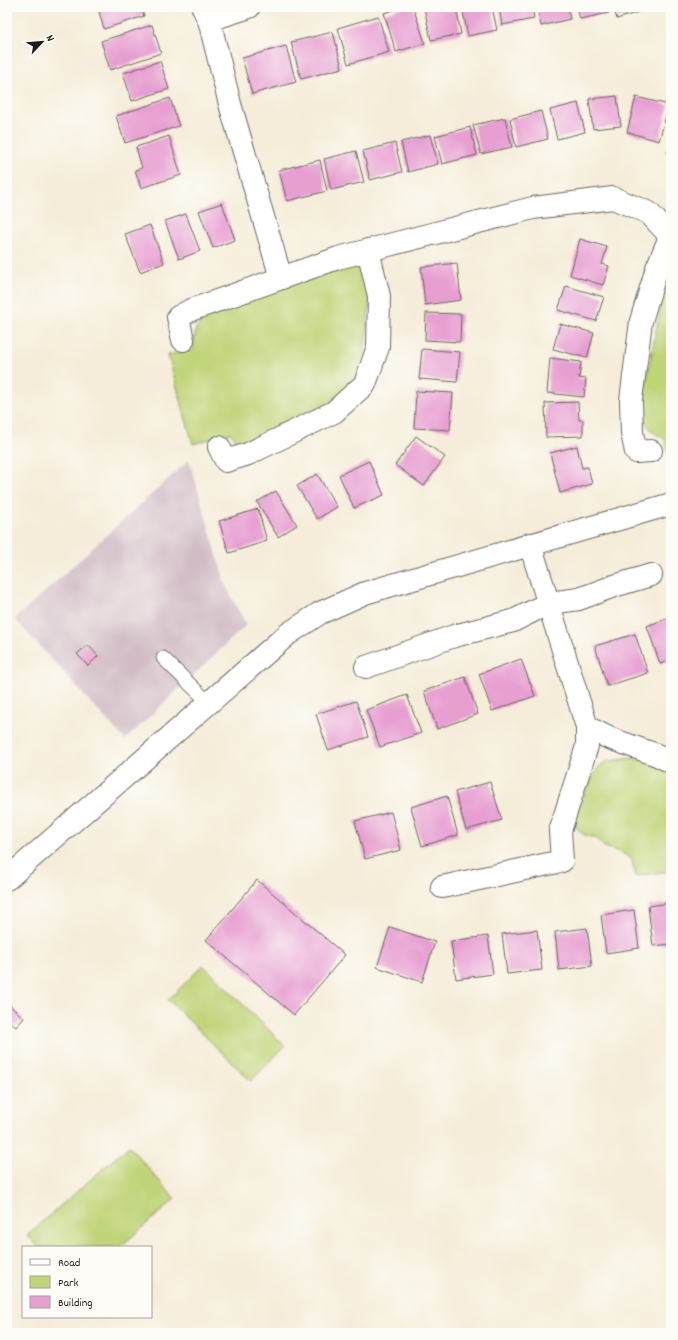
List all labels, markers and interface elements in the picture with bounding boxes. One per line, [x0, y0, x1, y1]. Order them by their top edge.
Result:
north arrow [22, 22, 62, 62]
text: N [41, 33, 58, 45]
legend [22, 1246, 152, 1318]
text: Road [58, 1255, 80, 1272]
text: Park [58, 1275, 79, 1292]
text: Building [58, 1295, 93, 1312]

